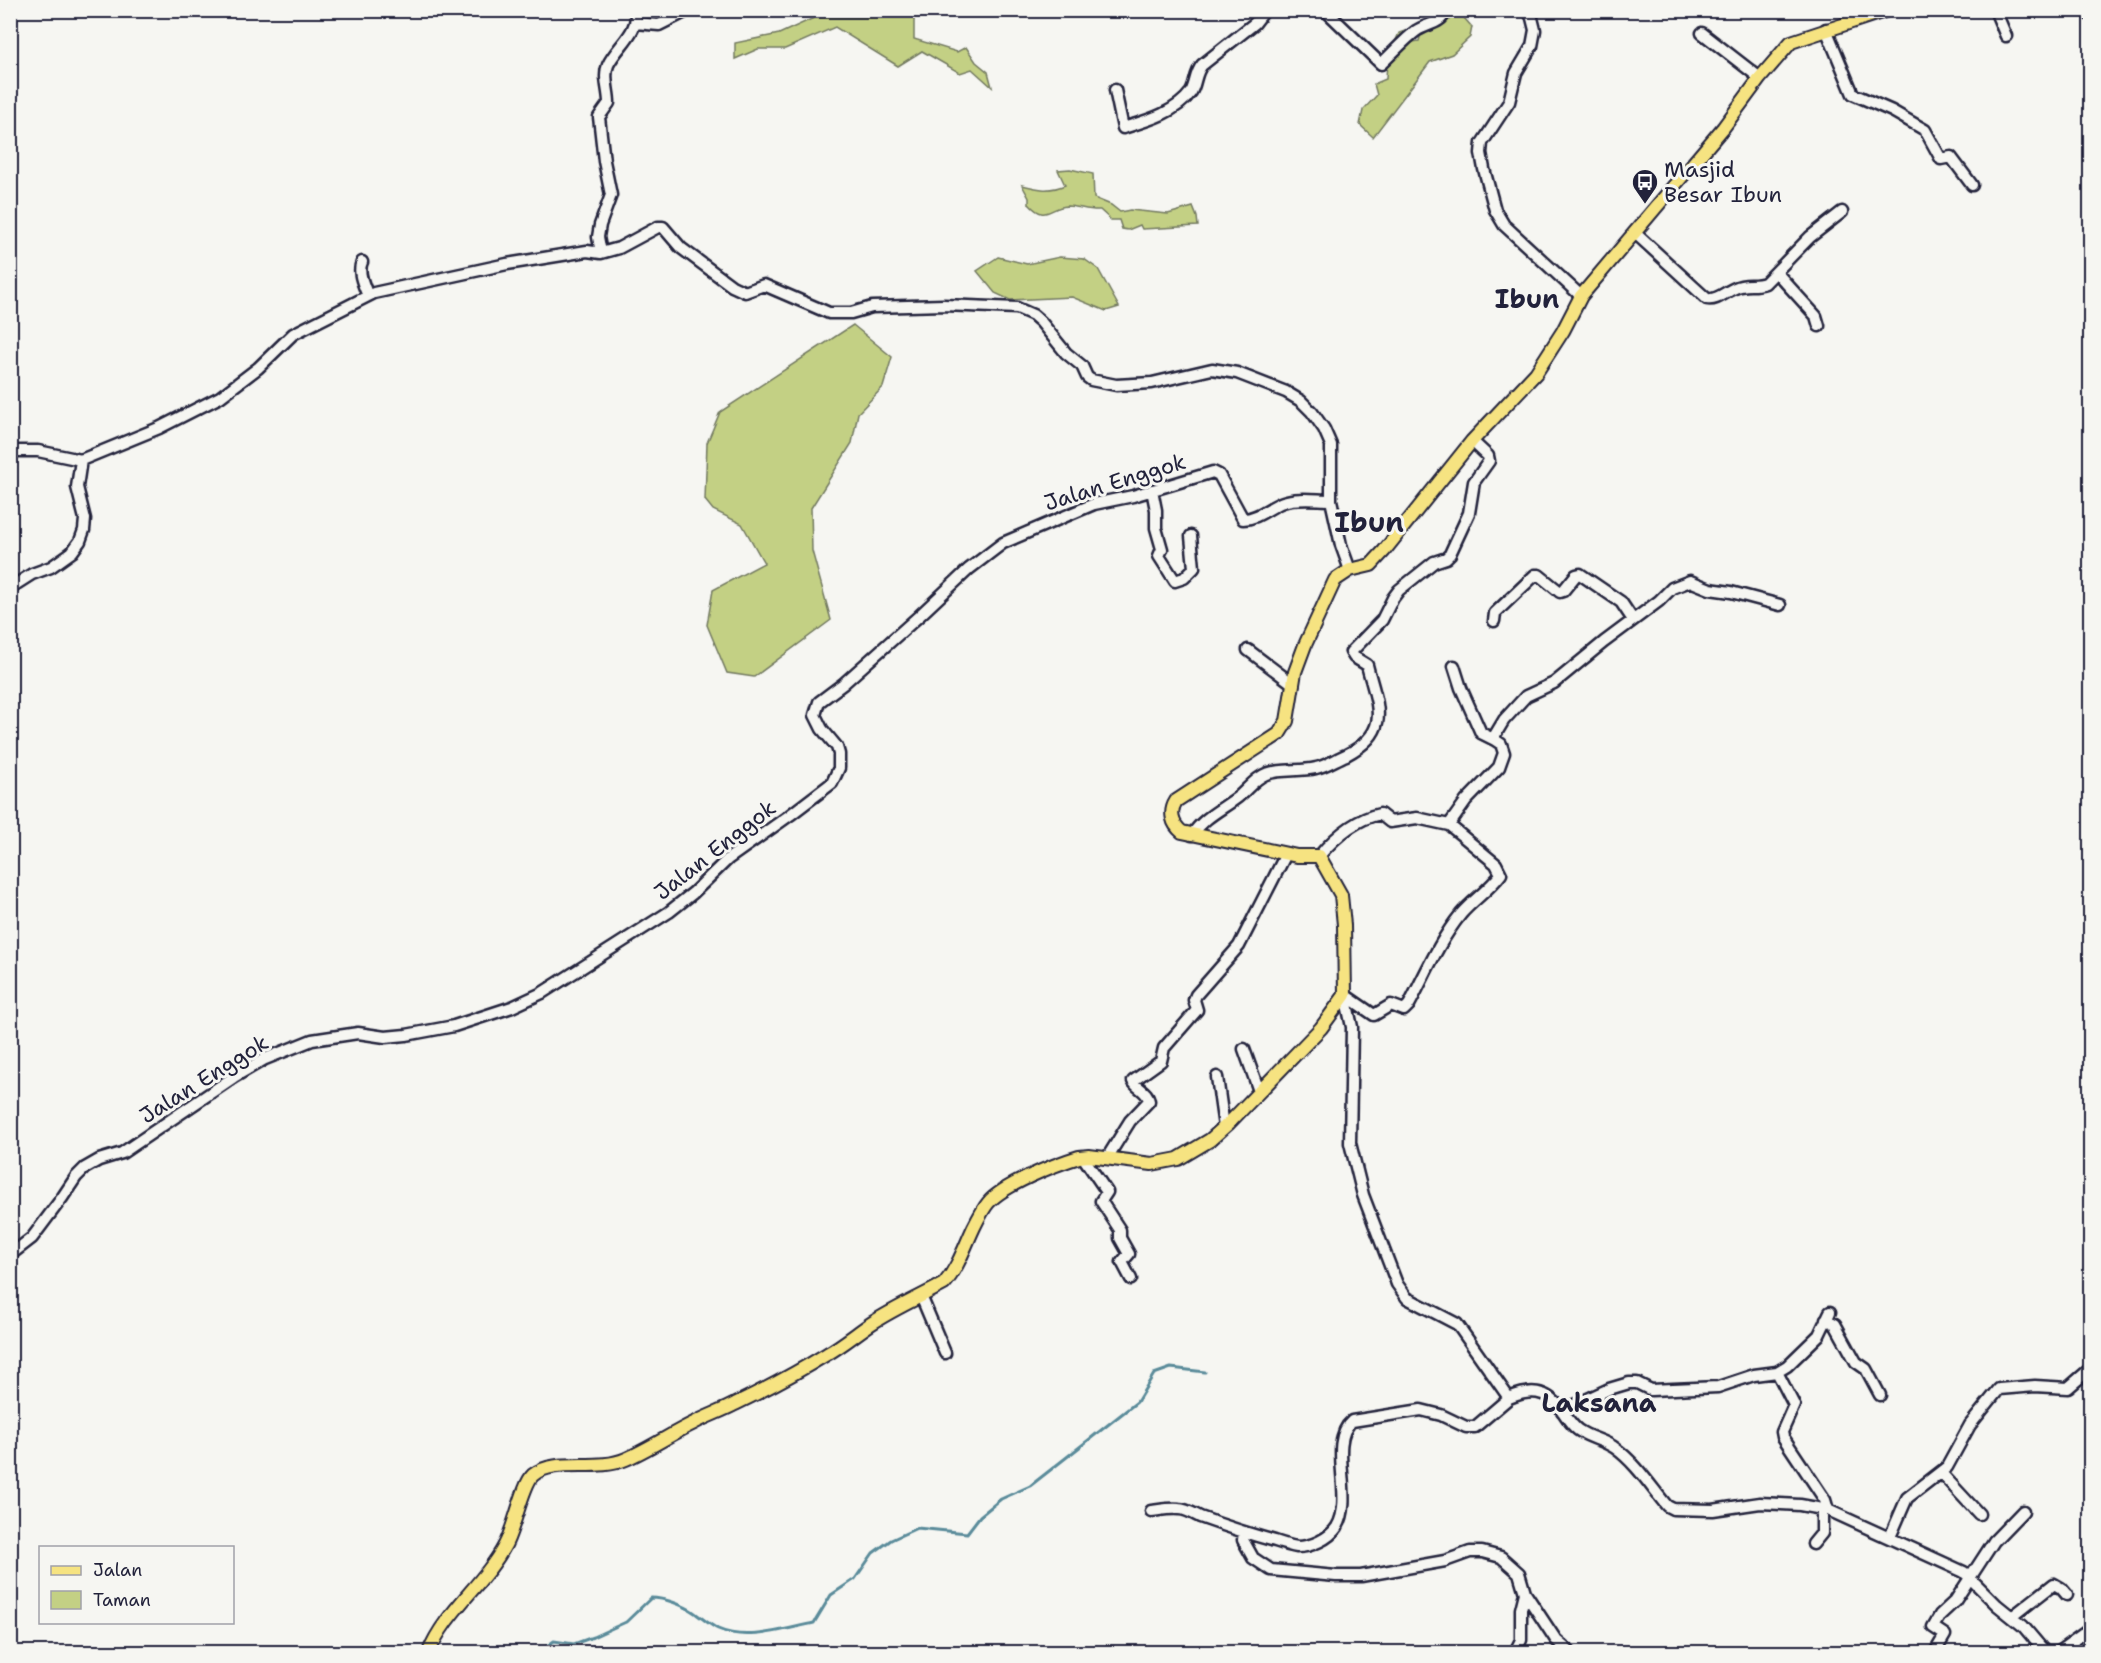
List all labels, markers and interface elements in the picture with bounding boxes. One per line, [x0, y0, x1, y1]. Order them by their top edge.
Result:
place label: Masjid Besar Ibun [1664, 155, 1782, 209]
bus stop icon: Masjid Besar Ibun [1630, 167, 1660, 205]
district label: Ibun [1495, 281, 1559, 316]
street label: Jalan Enggok [1041, 447, 1189, 517]
district label: Ibun [1334, 503, 1404, 541]
street label: Jalan Enggok [648, 793, 782, 907]
street label: Jalan Enggok [134, 1028, 274, 1130]
district label: Laksana [1542, 1385, 1657, 1420]
legend [39, 1546, 234, 1624]
text: Jalan [93, 1558, 142, 1582]
text: Taman [93, 1588, 151, 1612]

